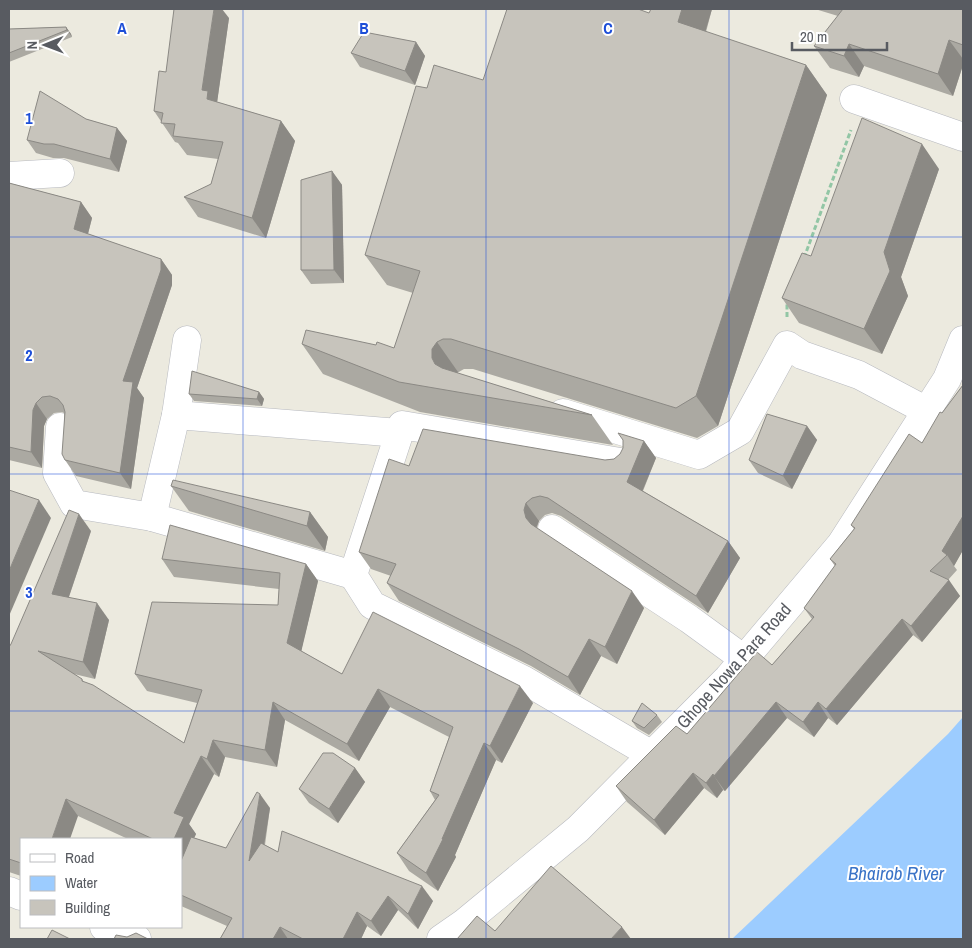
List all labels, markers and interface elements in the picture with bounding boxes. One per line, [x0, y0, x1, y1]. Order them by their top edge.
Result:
text: A [117, 17, 127, 39]
text: B [359, 17, 369, 39]
text: C [603, 17, 613, 39]
north arrow [20, 20, 70, 70]
scale bar [792, 20, 887, 52]
text: 20 m [800, 26, 827, 47]
text: N [23, 41, 41, 50]
text: 1 [25, 107, 33, 129]
text: 2 [25, 344, 33, 366]
text: 3 [25, 581, 33, 603]
street label: Ghope Nowa Para Road [671, 598, 797, 734]
legend [20, 838, 182, 928]
text: Road [65, 847, 94, 868]
water label: Bhairob River [848, 860, 945, 886]
text: Water [65, 872, 97, 893]
text: Building [65, 897, 110, 918]

